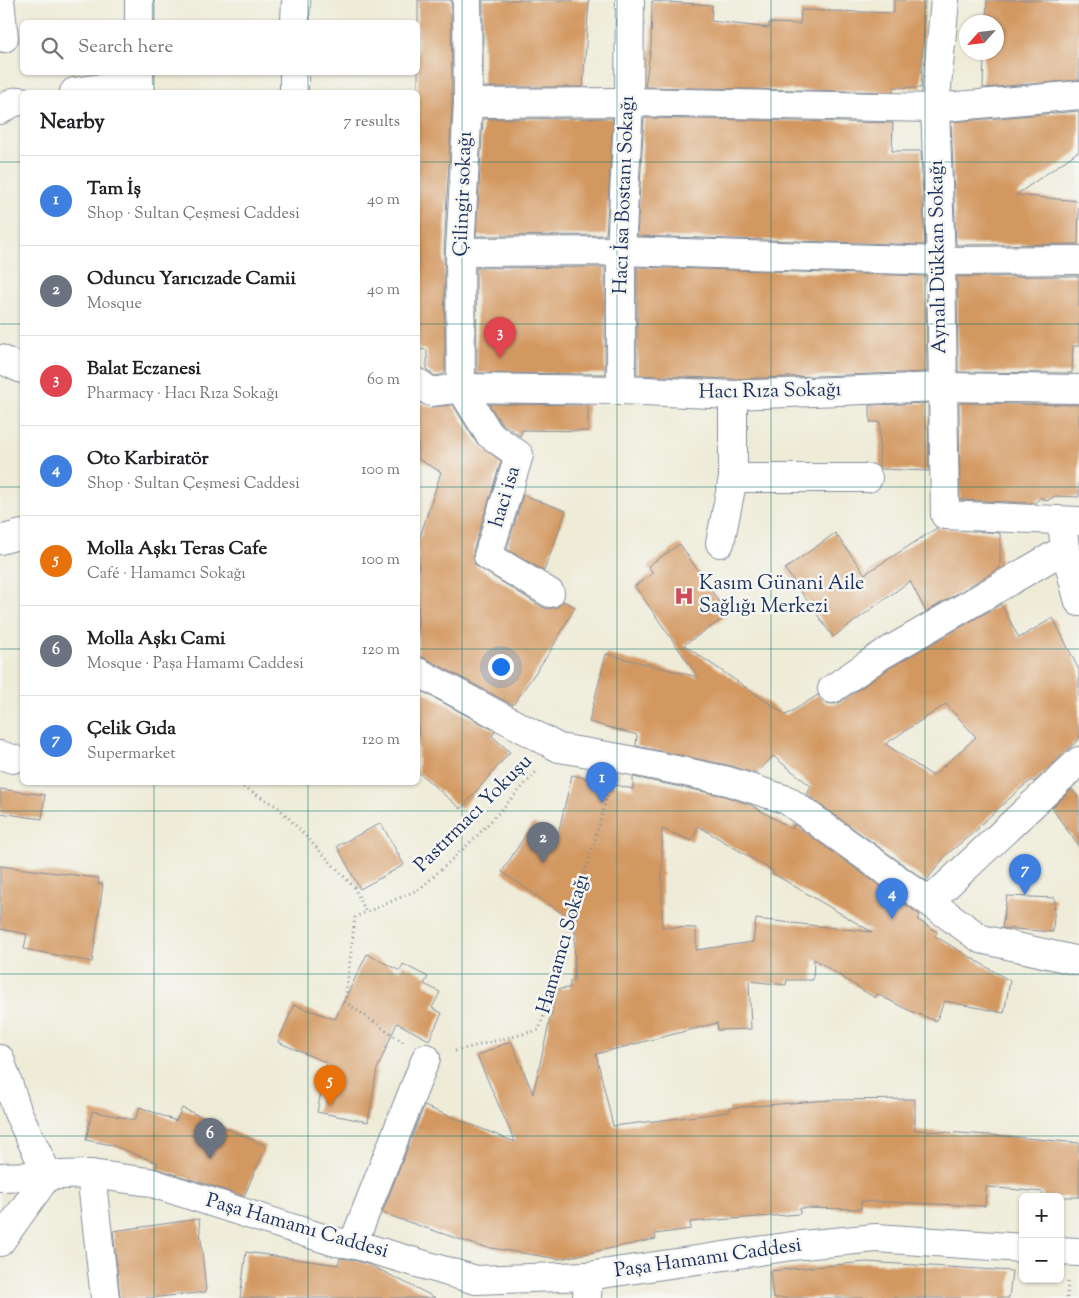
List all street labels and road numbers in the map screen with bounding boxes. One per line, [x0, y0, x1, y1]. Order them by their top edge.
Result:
street label: Hacı İsa Bostanı Sokağı [607, 95, 643, 295]
street label: Çilingir sokağı [447, 130, 481, 257]
street label: Aynalı Dükkan Sokağı [923, 159, 955, 354]
street label: Hacı Rıza Sokağı [698, 376, 842, 408]
street label: haci isa [483, 463, 529, 531]
street label: Pastırmacı Yokuşu [408, 748, 540, 880]
street label: Hamamcı Sokağı [530, 870, 598, 1017]
street label: Paşa Hamamı Caddesi [202, 1187, 392, 1267]
street label: Paşa Hamamı Caddesi [613, 1231, 804, 1286]

